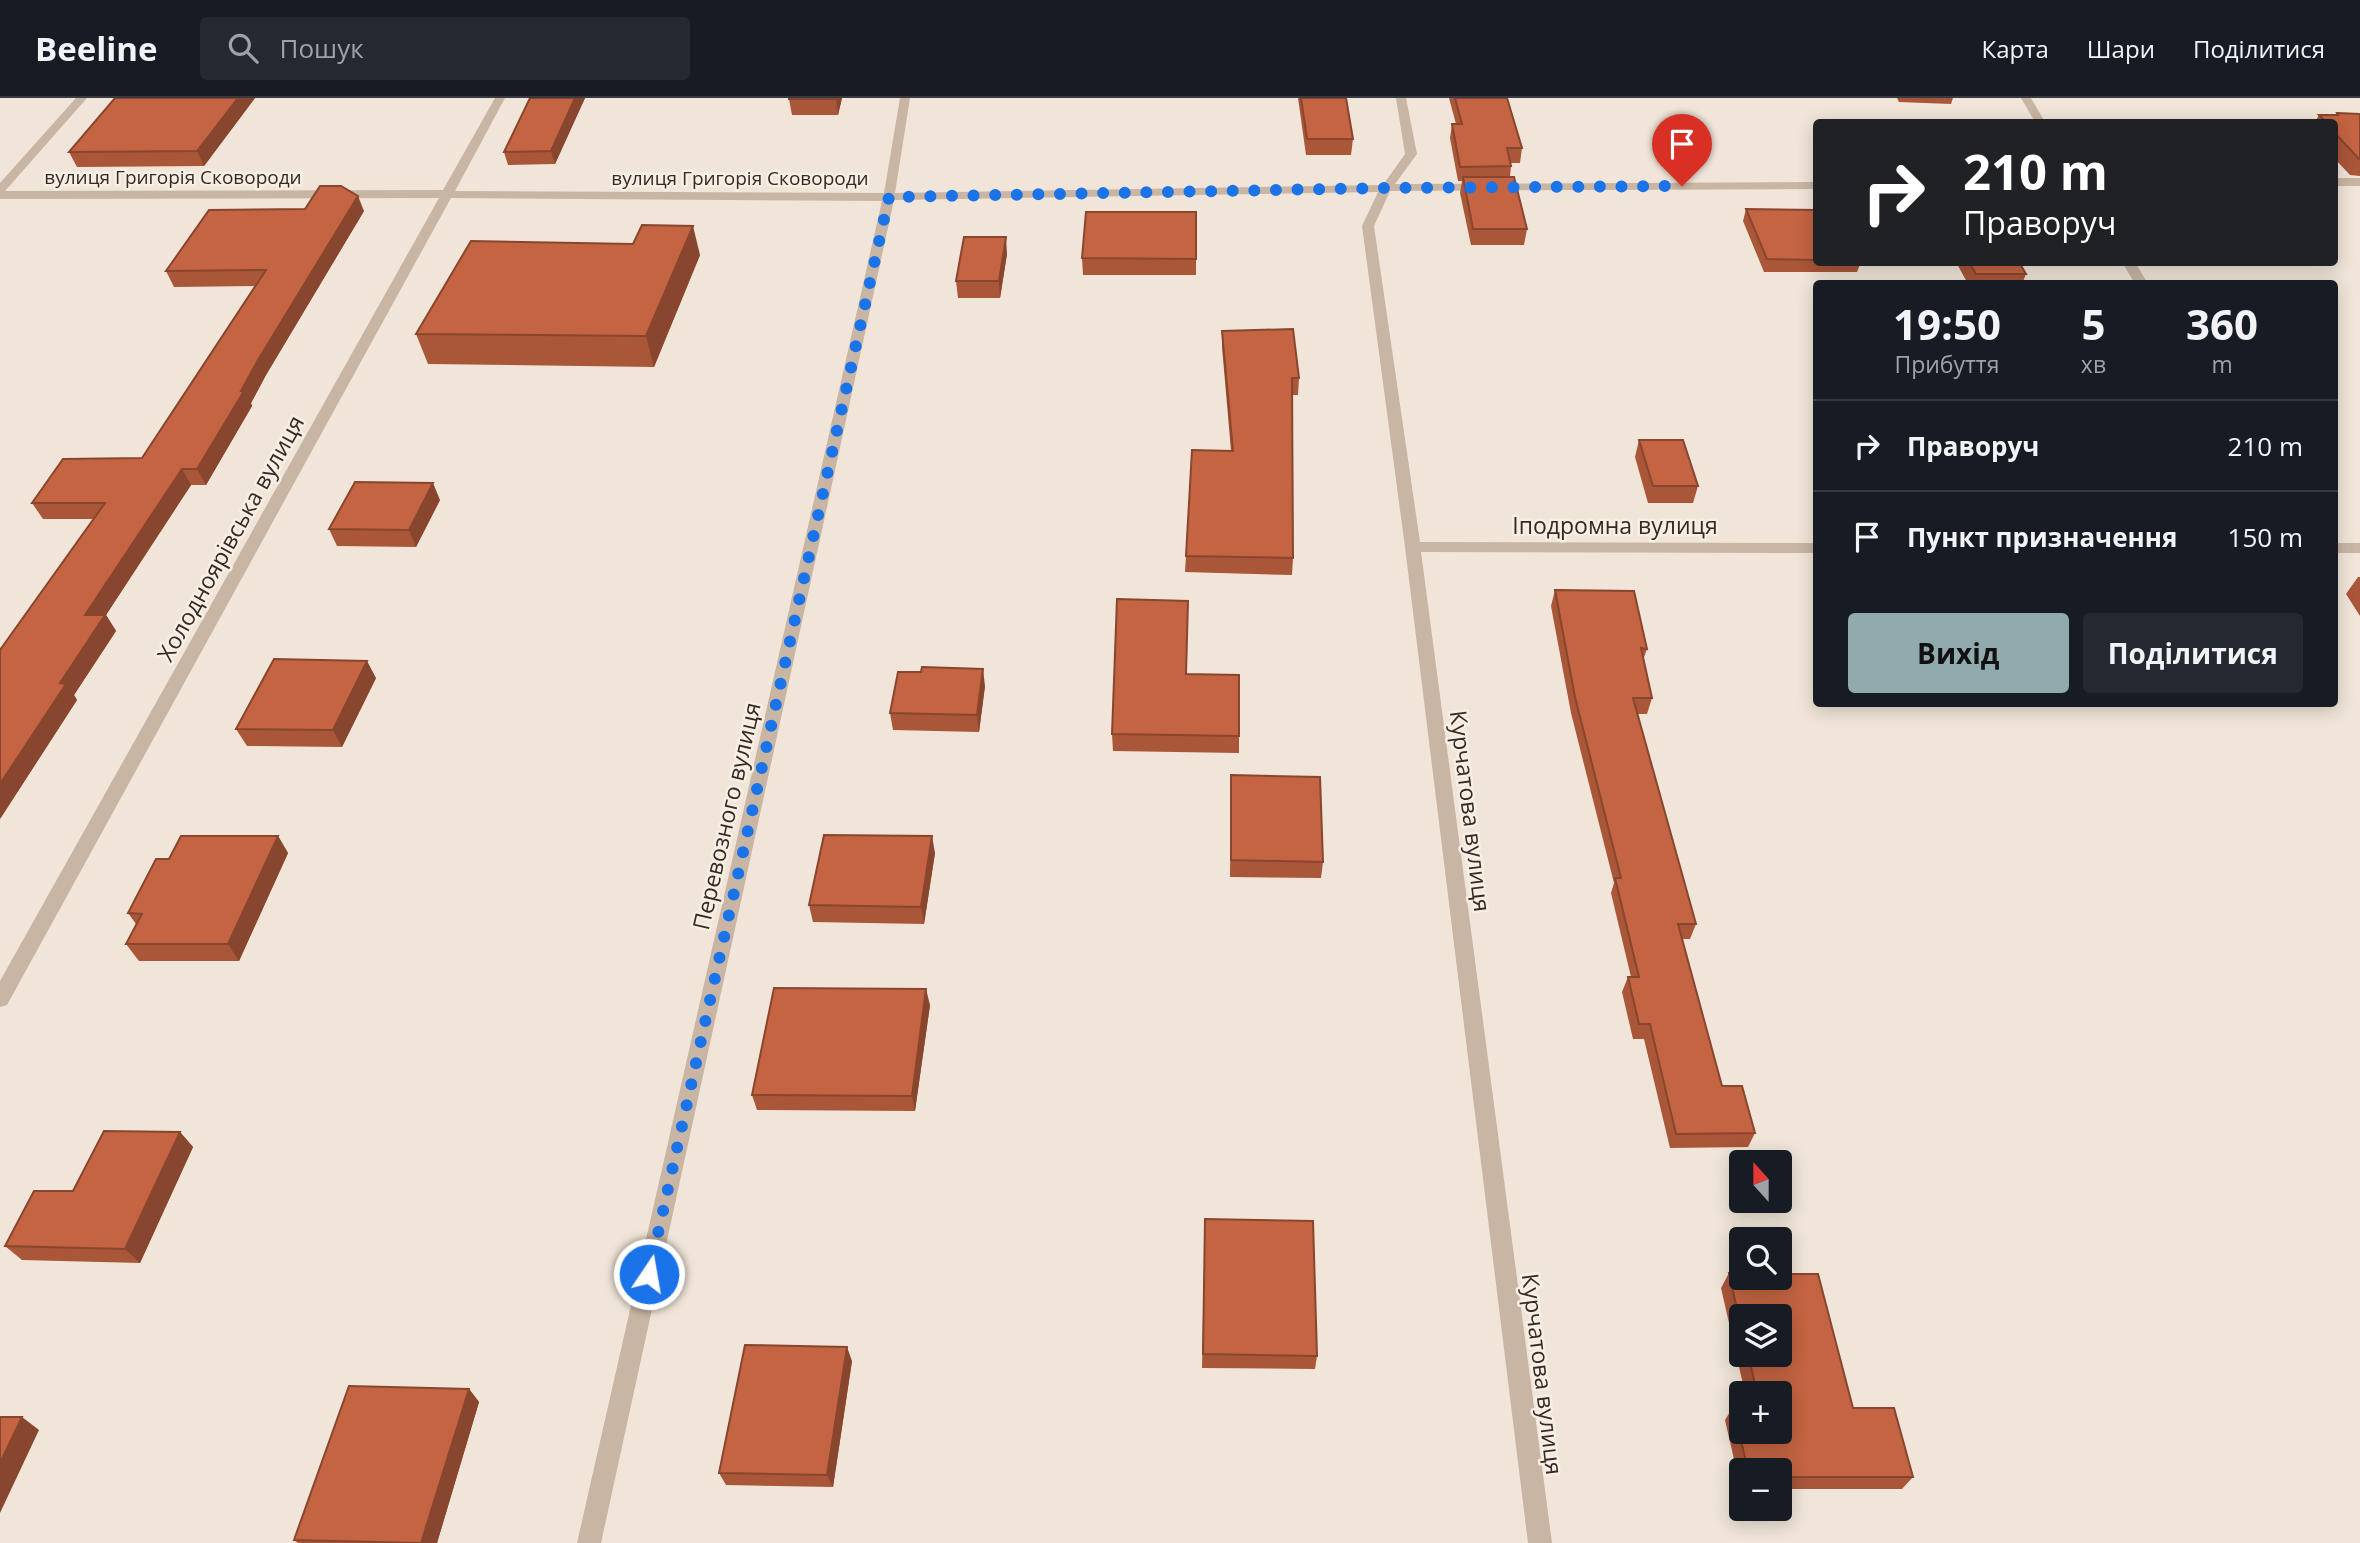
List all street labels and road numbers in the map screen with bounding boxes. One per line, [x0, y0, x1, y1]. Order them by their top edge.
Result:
street label: вулиця Григорія Сковороди [44, 164, 302, 190]
street label: вулиця Григорія Сковороди [611, 165, 869, 191]
street label: Холодноярівська вулиця [149, 409, 311, 667]
street label: Іподромна вулиця [1512, 509, 1718, 541]
street label: Перевозного вулиця [684, 699, 768, 933]
street label: Курчатова вулиця [1443, 708, 1499, 914]
street label: Курчатова вулиця [1515, 1271, 1571, 1477]

